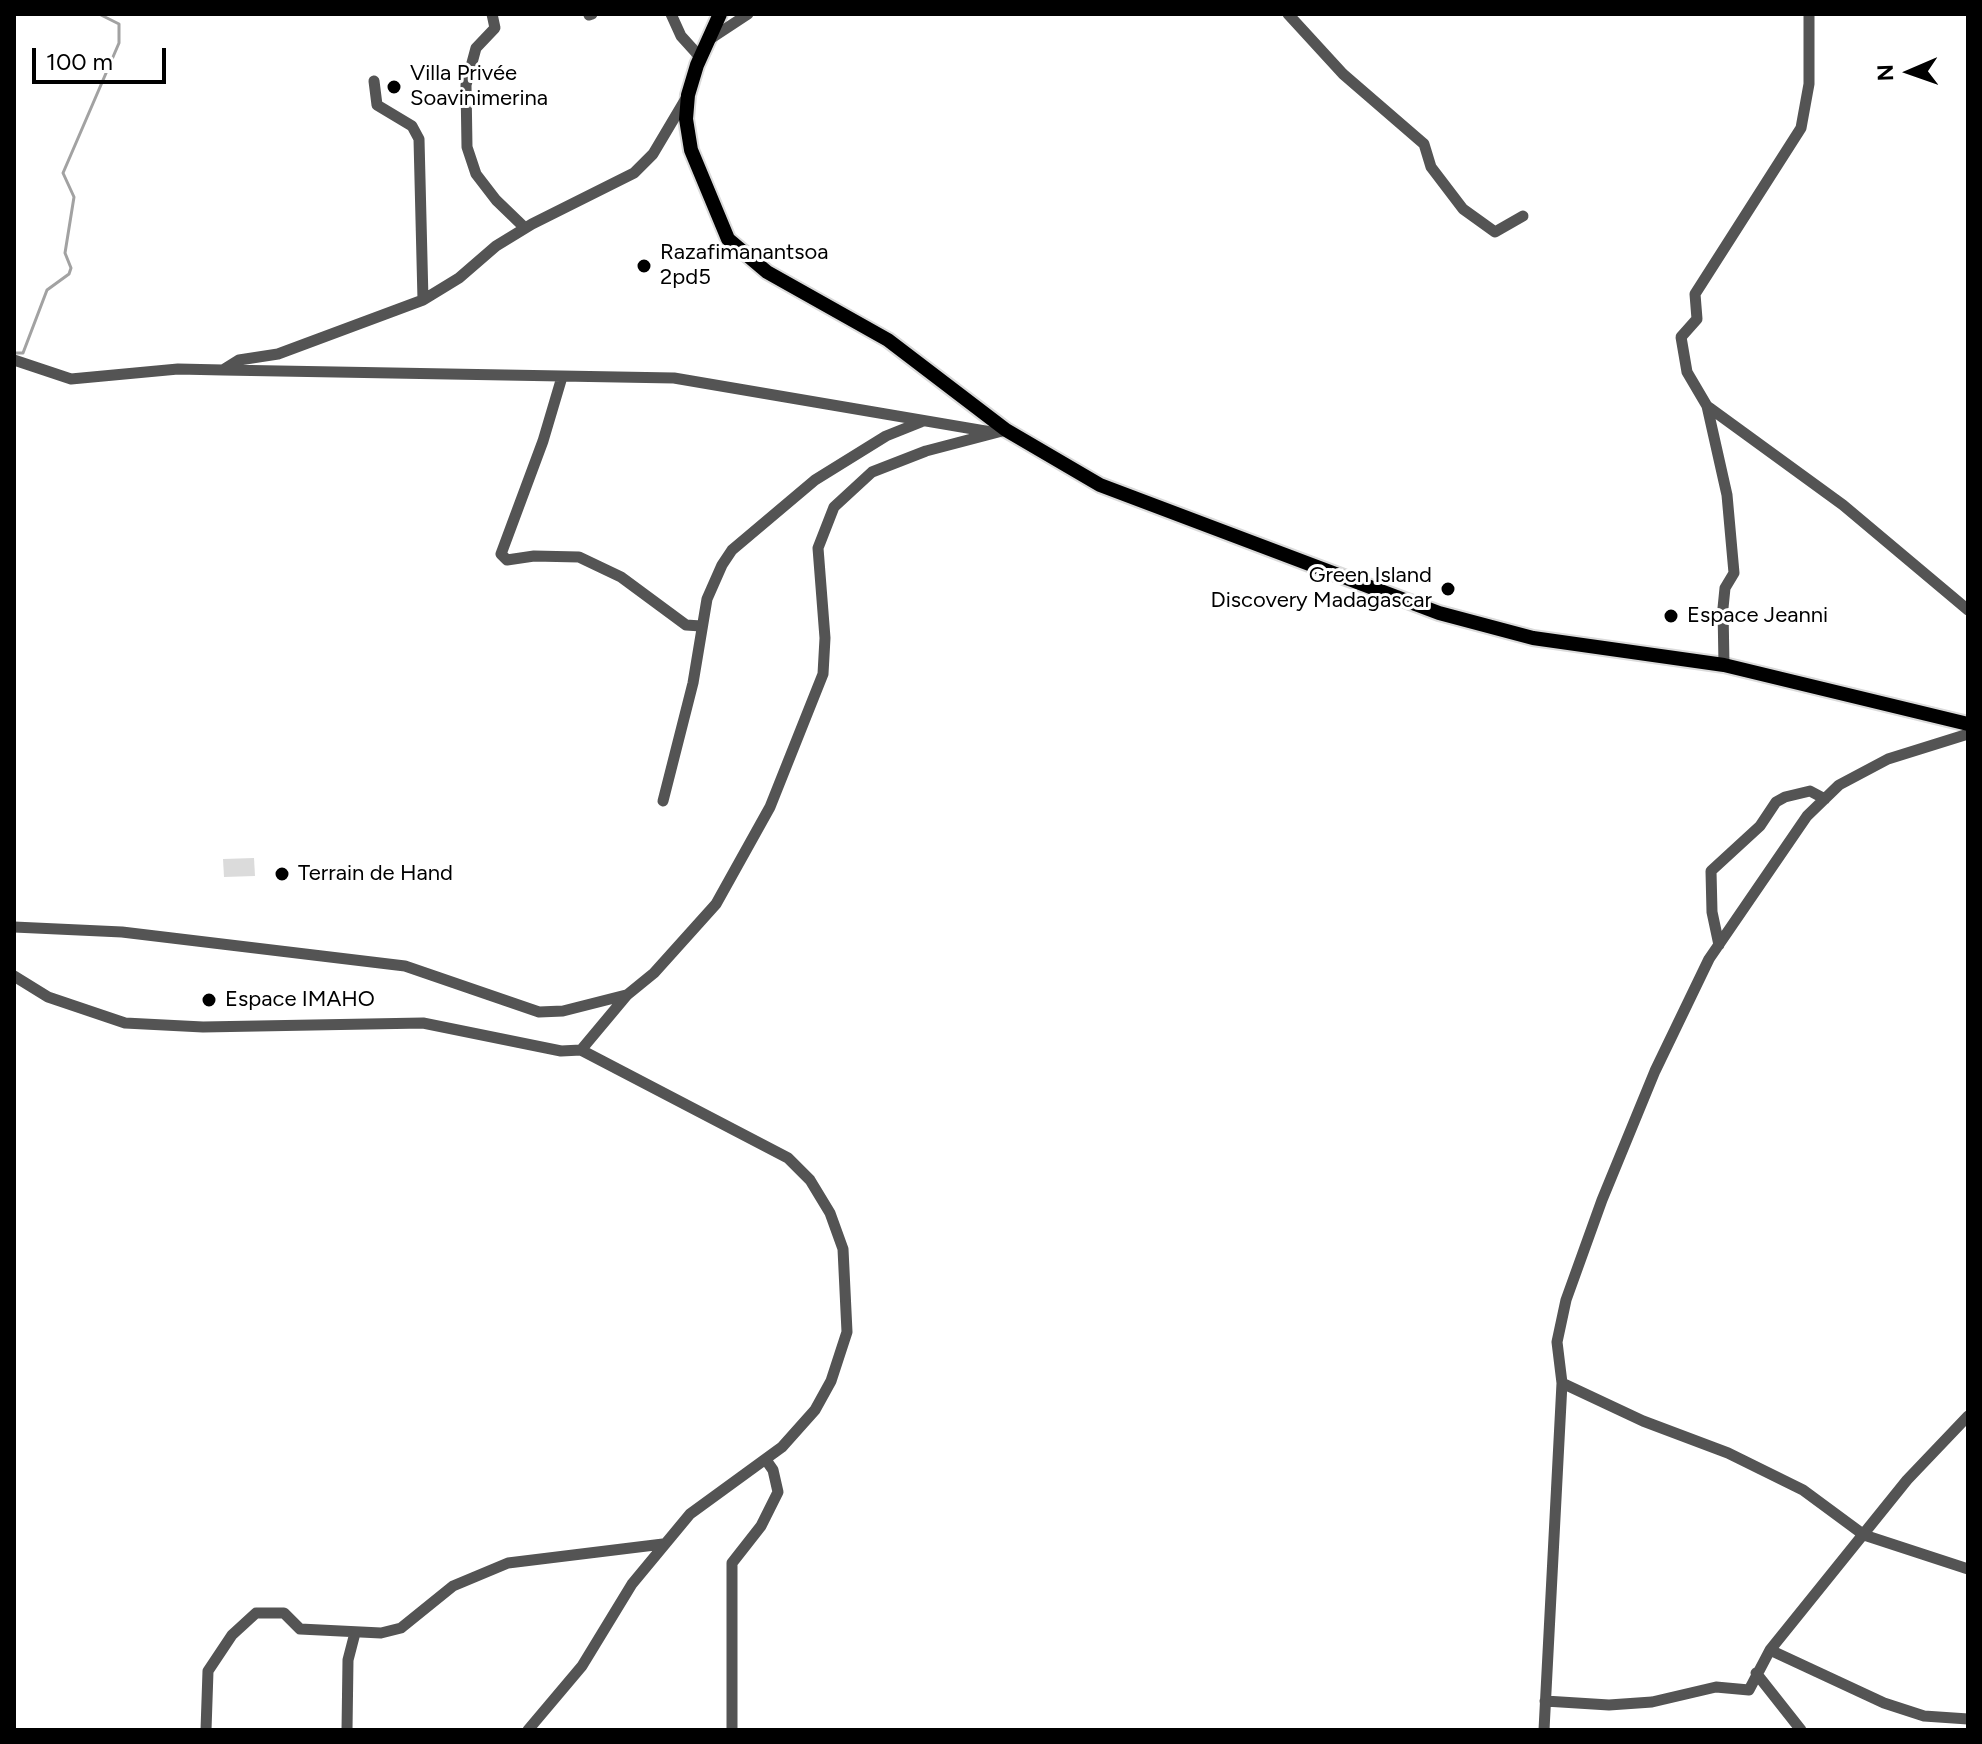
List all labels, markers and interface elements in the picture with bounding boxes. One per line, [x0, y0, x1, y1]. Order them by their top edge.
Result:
scale bar [36, 32, 170, 82]
north arrow [1870, 32, 1950, 112]
text: 100 m [46, 47, 113, 76]
place label: Villa Privée Soavinimerina [410, 61, 548, 112]
text: N [1872, 64, 1899, 82]
marker: Villa Privée Soavinimerina [385, 78, 403, 96]
place label: Razafimanantsoa 2pd5 [660, 240, 828, 292]
marker: Razafimanantsoa 2pd5 [635, 257, 653, 275]
place label: Green Island Discovery Madagascar [1211, 563, 1432, 614]
marker: Green Island Discovery Madagascar [1439, 580, 1457, 598]
place label: Espace Jeanni [1687, 603, 1828, 629]
marker: Espace Jeanni [1662, 607, 1680, 625]
place label: Terrain de Hand [298, 861, 453, 887]
marker: Terrain de Hand [273, 865, 291, 883]
place label: Espace IMAHO [225, 987, 375, 1013]
marker: Espace IMAHO [200, 991, 218, 1009]

